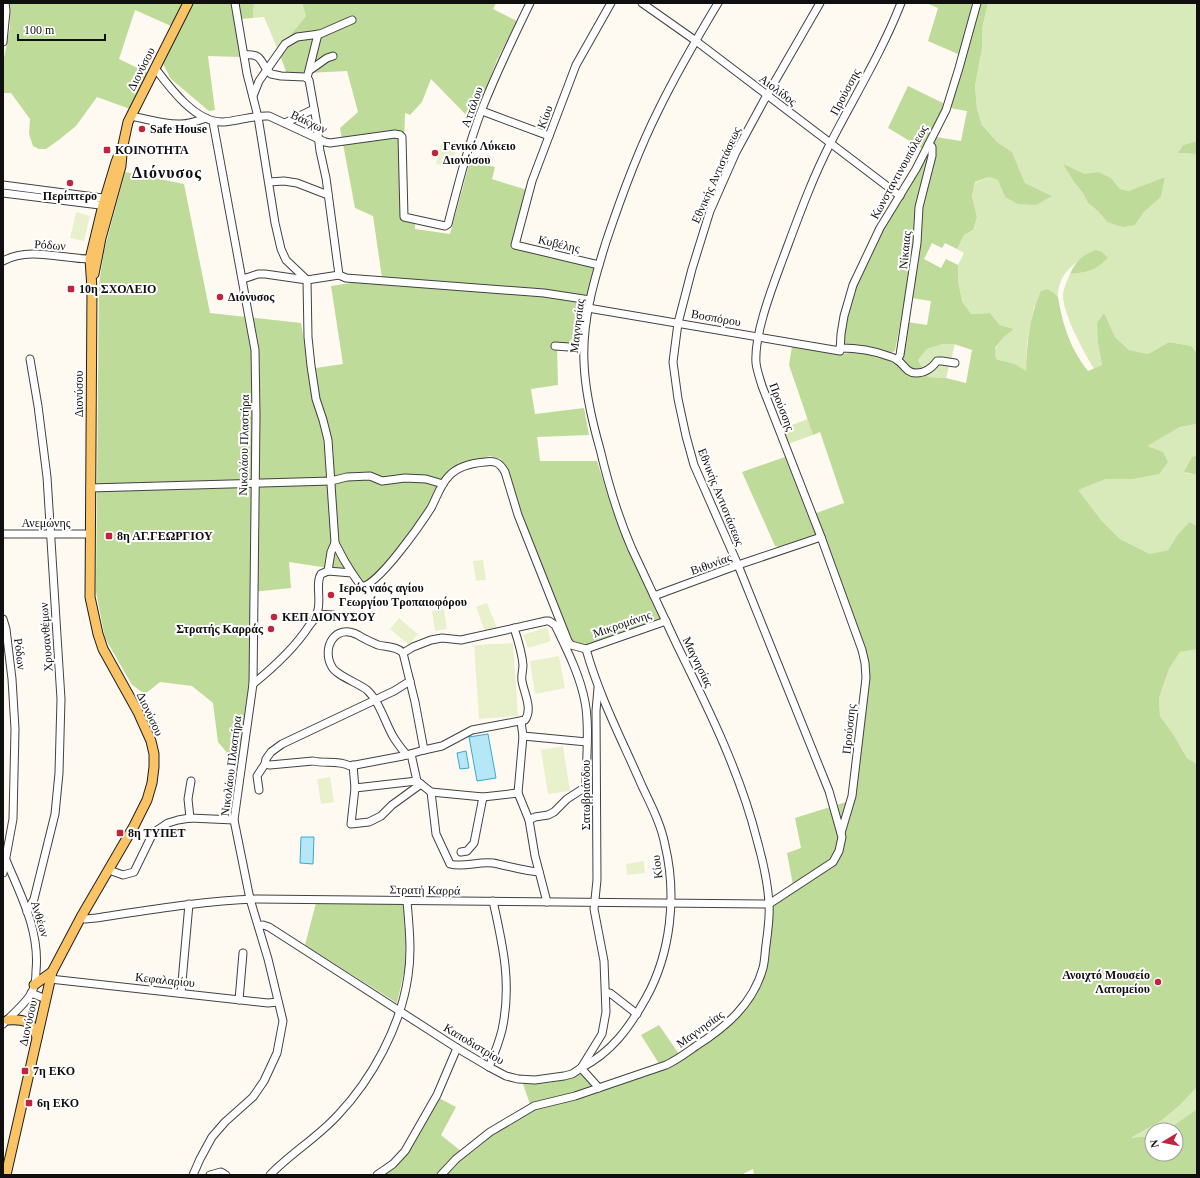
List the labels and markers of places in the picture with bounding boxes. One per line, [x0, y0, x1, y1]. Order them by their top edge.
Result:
place label: Safe House [150, 122, 208, 136]
marker: Safe House [137, 124, 147, 134]
place label: Γενικό Λύκειο Διονύσου [443, 139, 516, 167]
place label: ΚΟΙΝΟΤΗΤΑ [115, 143, 189, 157]
marker: ΚΟΙΝΟΤΗΤΑ [102, 145, 112, 155]
marker: Γενικό Λύκειο Διονύσου [430, 148, 440, 158]
marker: Περίπτερο [65, 178, 75, 188]
place label: Περίπτερο [43, 189, 97, 203]
place label: 10η ΣΧΟΛΕΙΟ [79, 282, 156, 296]
marker: 10η ΣΧΟΛΕΙΟ [66, 284, 76, 294]
place label: Διόνυσος [228, 290, 275, 304]
marker: Διόνυσος [215, 292, 225, 302]
place label: 8η ΑΓ.ΓΕΩΡΓΙΟΥ [117, 529, 213, 543]
marker: 8η ΑΓ.ΓΕΩΡΓΙΟΥ [104, 531, 114, 541]
place label: Ιερός ναός αγίου Γεωργίου Τροπαιοφόρου [339, 581, 467, 609]
marker: Ιερός ναός αγίου Γεωργίου Τροπαιοφόρου [326, 590, 336, 600]
place label: ΚΕΠ ΔΙΟΝΥΣΟΥ [282, 610, 376, 624]
marker: ΚΕΠ ΔΙΟΝΥΣΟΥ [269, 612, 279, 622]
place label: Στρατής Καρράς [176, 622, 264, 636]
marker: Στρατής Καρράς [266, 624, 276, 634]
place label: 8η ΤΥΠΕΤ [128, 826, 186, 840]
marker: 8η ΤΥΠΕΤ [115, 828, 125, 838]
place label: Ανοιχτό Μουσείο Λατομείου [1062, 968, 1150, 996]
marker: Ανοιχτό Μουσείο Λατομείου [1153, 977, 1163, 987]
place label: 7η ΕΚΟ [33, 1064, 75, 1078]
marker: 7η ΕΚΟ [20, 1066, 30, 1076]
place label: 6η ΕΚΟ [37, 1096, 79, 1110]
marker: 6η ΕΚΟ [24, 1098, 34, 1108]

